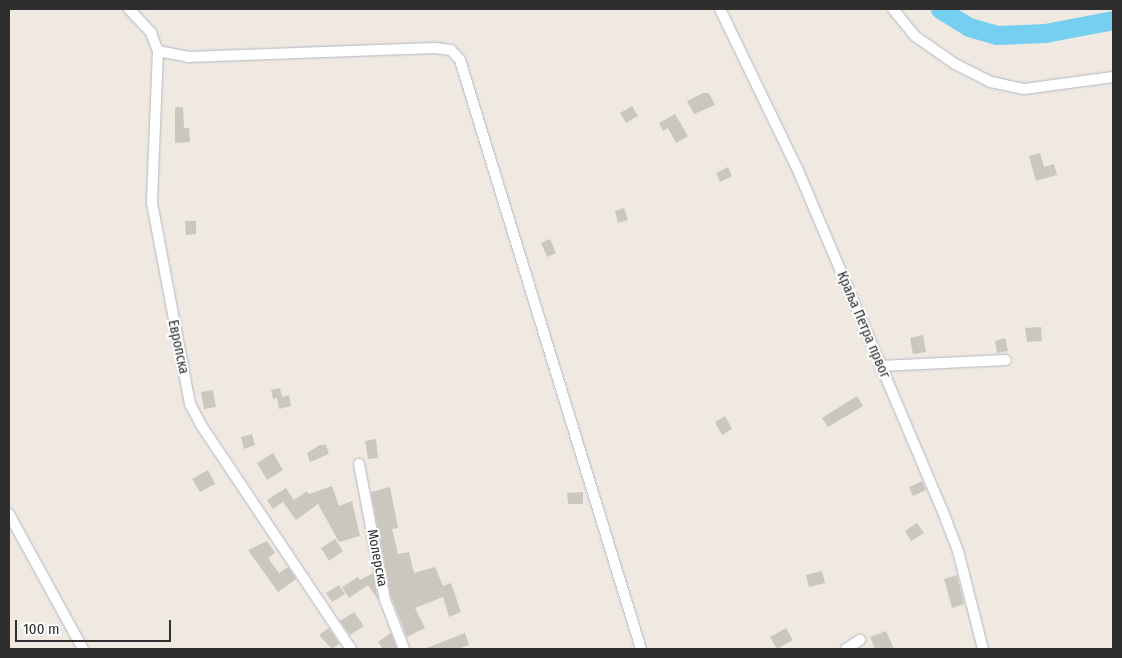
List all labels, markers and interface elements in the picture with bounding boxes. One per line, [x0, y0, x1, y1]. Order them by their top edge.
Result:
street label: Краља Петра првог [833, 269, 893, 381]
street label: Европска [164, 318, 192, 376]
street label: Молерска [363, 528, 391, 588]
scale bar [18, 610, 174, 642]
text: 100 m [23, 620, 60, 638]

